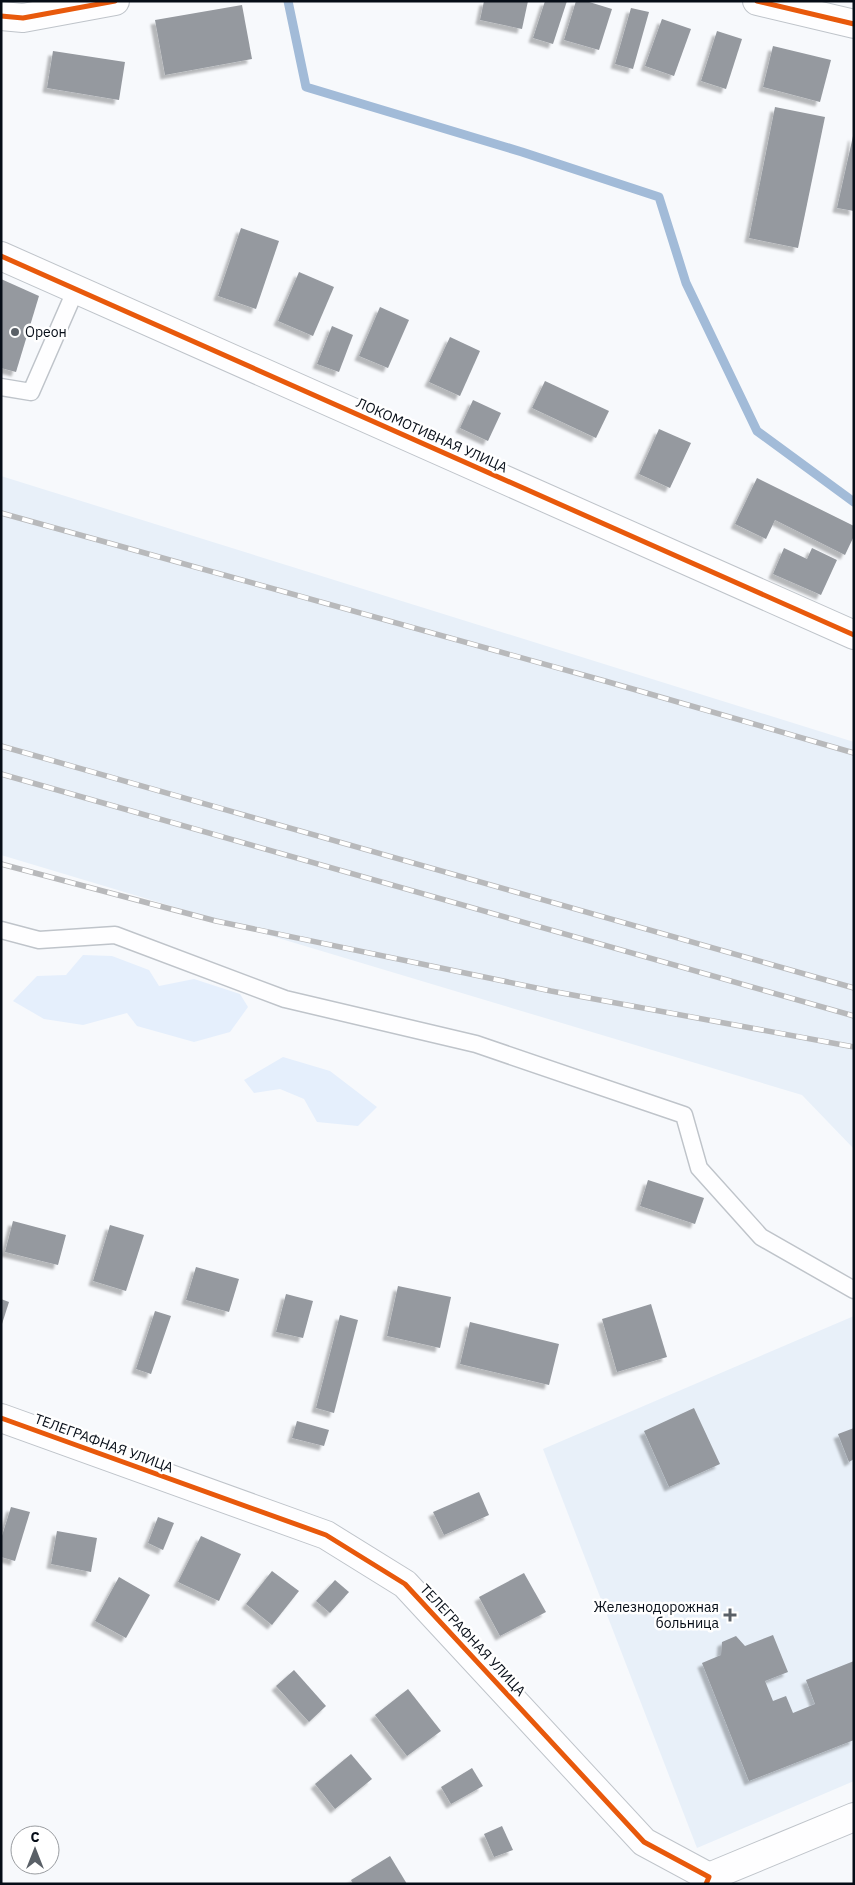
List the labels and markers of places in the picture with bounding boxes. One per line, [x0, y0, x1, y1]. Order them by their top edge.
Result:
place label: Ореон [25, 323, 67, 341]
marker: Ореон [9, 326, 21, 338]
place label: Железнодорожная больница [593, 1598, 720, 1632]
marker: Железнодорожная больница [723, 1608, 737, 1622]

